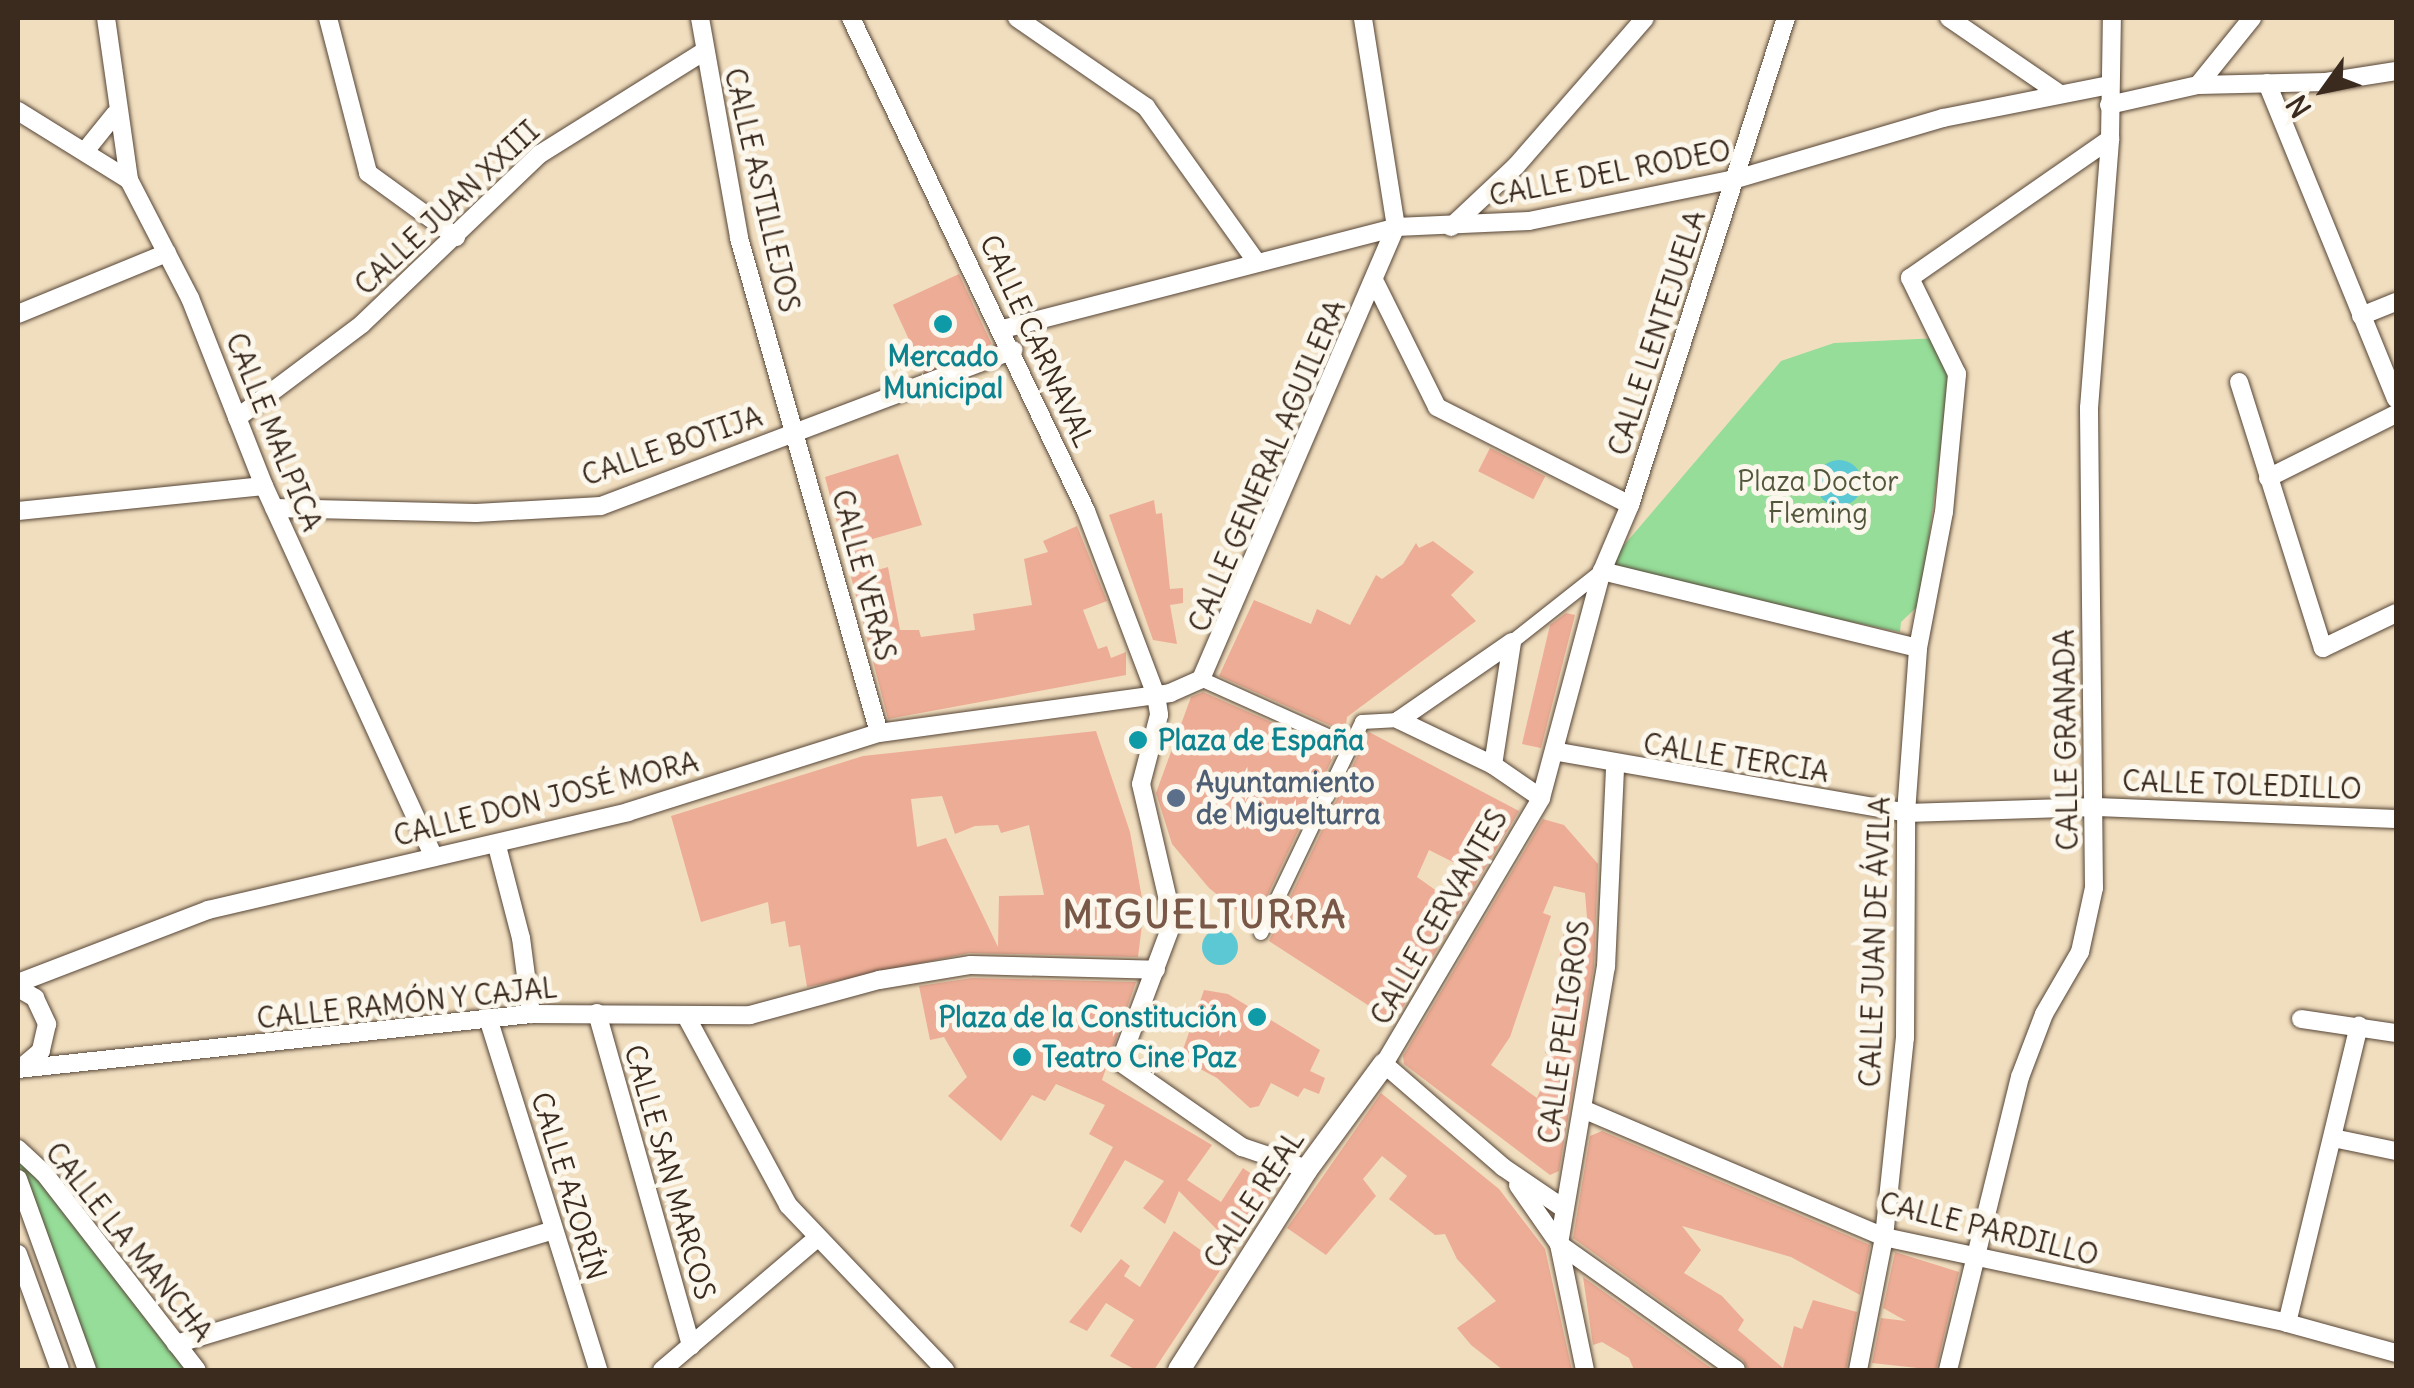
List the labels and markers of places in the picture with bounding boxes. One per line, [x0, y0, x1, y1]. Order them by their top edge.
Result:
marker: Mercado Municipal [932, 313, 954, 335]
place label: Mercado Municipal [883, 339, 1003, 405]
place label: Plaza de España [1158, 723, 1364, 757]
marker: Plaza de España [1127, 729, 1149, 751]
place label: Ayuntamiento de Miguelturra [1196, 765, 1380, 831]
marker: Ayuntamiento de Miguelturra [1165, 787, 1187, 809]
place label: Plaza de la Constitución [938, 1000, 1237, 1034]
marker: Plaza de la Constitución [1246, 1006, 1268, 1028]
place label: Teatro Cine Paz [1042, 1040, 1237, 1074]
marker: Teatro Cine Paz [1011, 1046, 1033, 1068]

